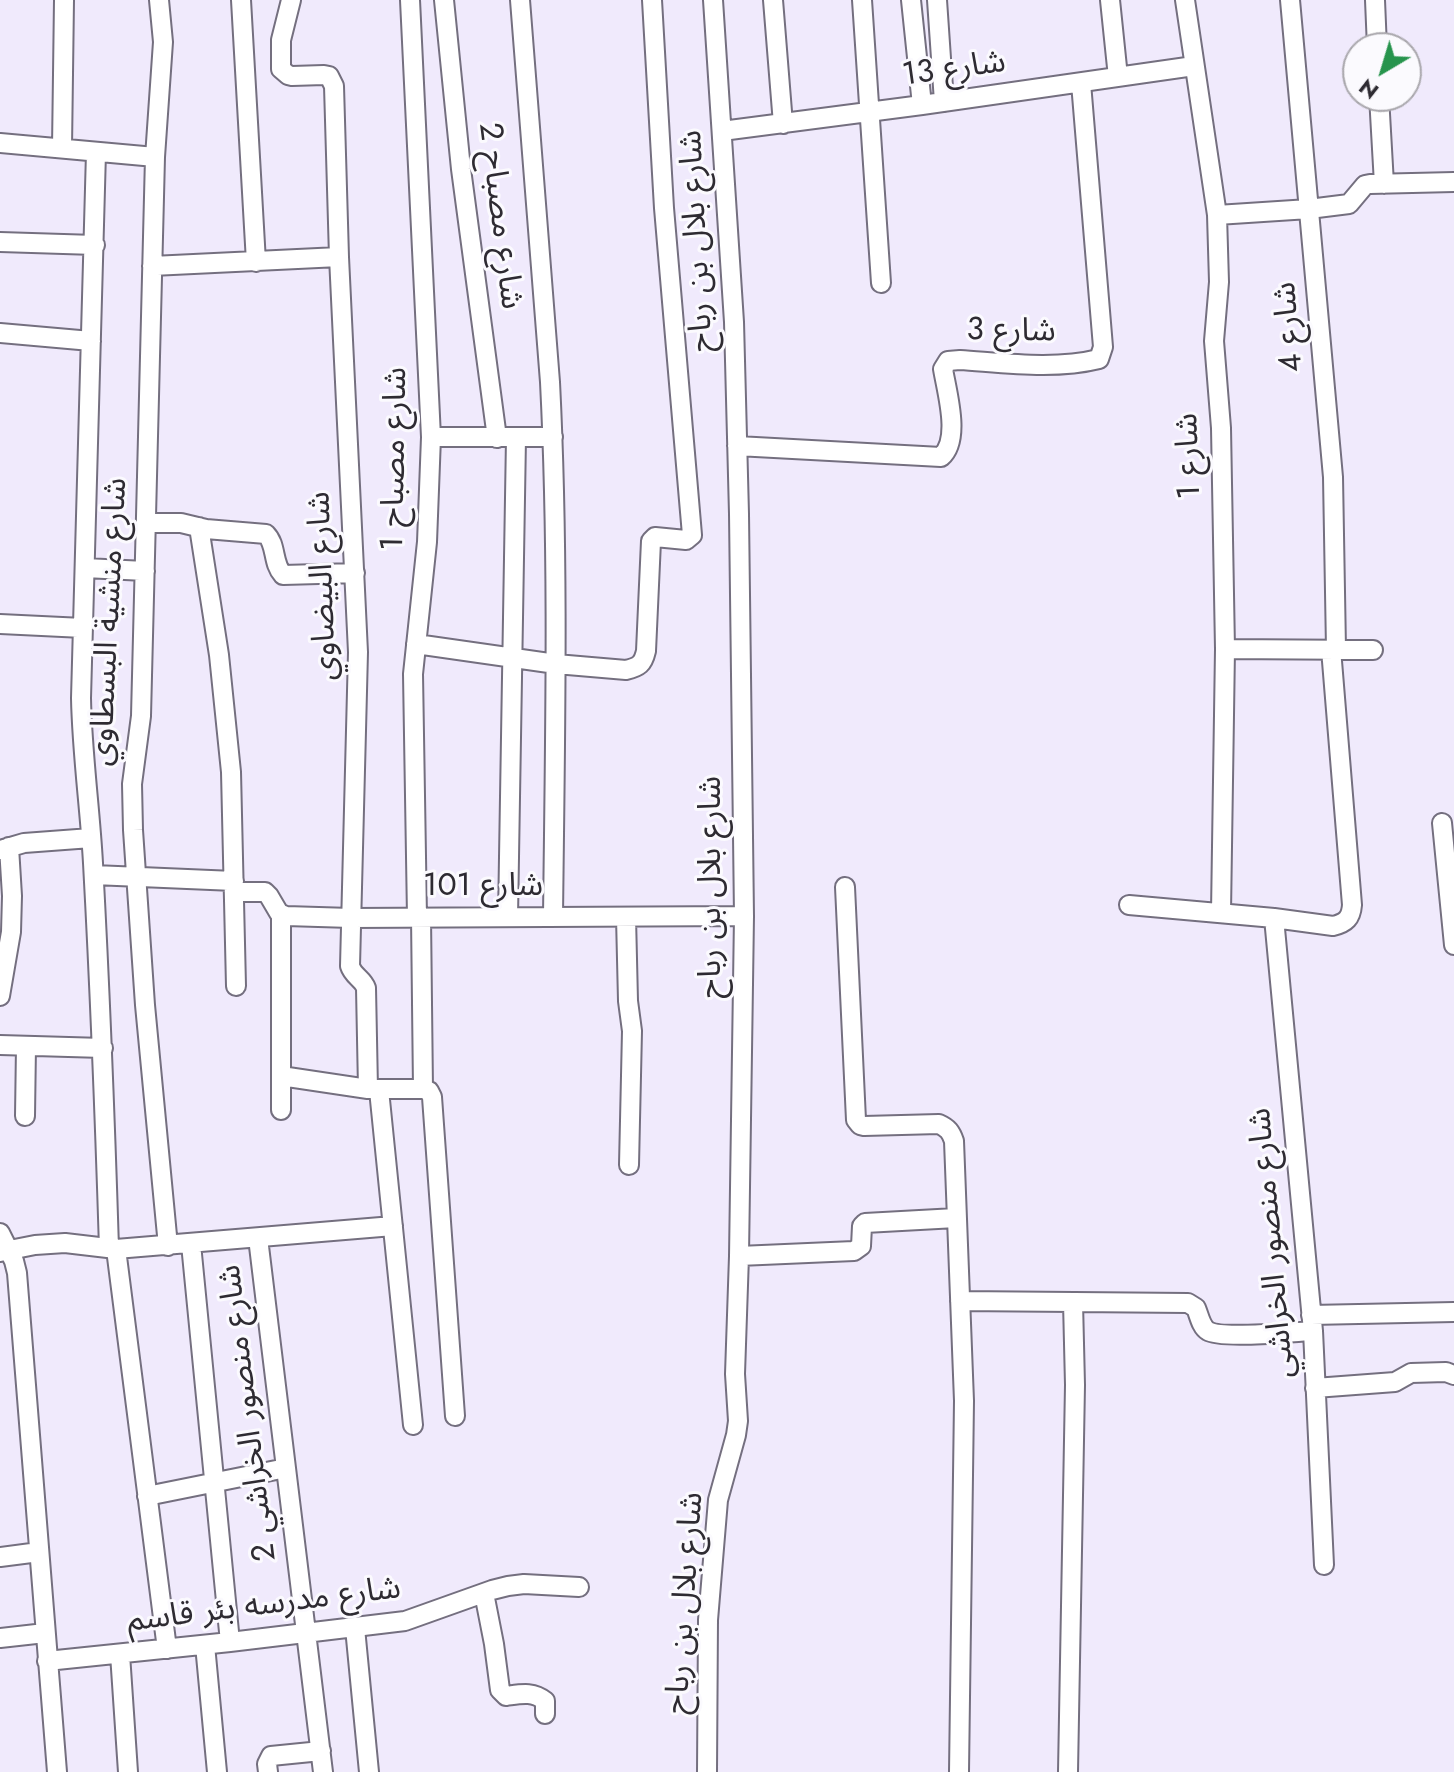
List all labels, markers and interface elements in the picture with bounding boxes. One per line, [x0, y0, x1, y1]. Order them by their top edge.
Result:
north arrow [1342, 32, 1422, 112]
street label: شارع 13 [900, 44, 1008, 96]
text: N [1352, 71, 1385, 107]
street label: شارع مصباح 2 [469, 121, 529, 311]
street label: شارع بلال بن رباح [673, 129, 723, 353]
street label: شارع 4 [1267, 280, 1313, 374]
street label: شارع 3 [966, 312, 1056, 352]
street label: شارع مصباح 1 [375, 367, 417, 551]
street label: شارع 1 [1169, 412, 1211, 500]
street label: شارع منشية البسطاوي [83, 477, 137, 767]
street label: شارع البيضاوي [302, 491, 346, 681]
street label: شارع بلال بن رباح [693, 776, 731, 998]
street label: شارع 101 [423, 868, 543, 906]
street label: شارع منصور الخراشي [1242, 1106, 1304, 1380]
street label: شارع منصور الخراشي 2 [212, 1262, 286, 1564]
street label: شارع بلال بن رباح [659, 1491, 713, 1715]
street label: شارع مدرسه بئر قاسم [125, 1570, 403, 1642]

